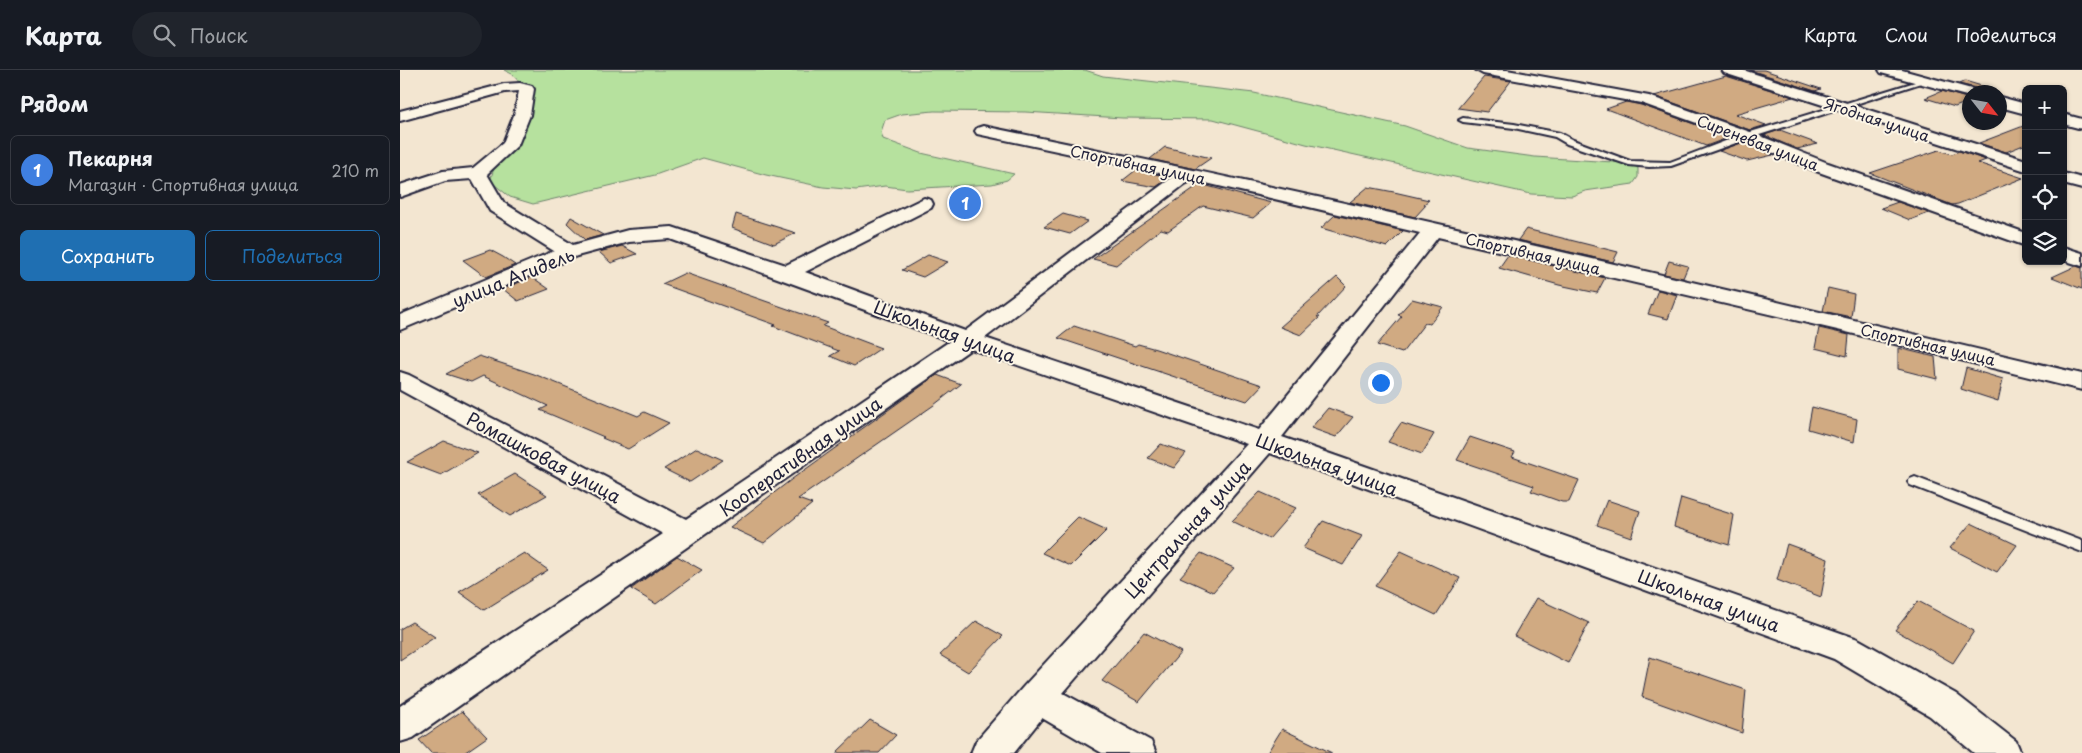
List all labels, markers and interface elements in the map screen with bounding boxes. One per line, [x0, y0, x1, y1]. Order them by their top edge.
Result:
search box [132, 12, 482, 57]
text: Карта [25, 17, 102, 53]
icon: search [150, 21, 178, 49]
text: Поиск [190, 21, 248, 49]
text: Карта [1804, 21, 1857, 48]
text: Слои [1885, 21, 1928, 48]
text: Поделиться [1956, 21, 2057, 48]
north arrow [1962, 85, 2007, 130]
map controls [2022, 85, 2067, 265]
button: + [2022, 85, 2067, 130]
text: Рядом [20, 87, 88, 119]
street label: Ягодная улица [1821, 91, 1933, 147]
street label: Сиреневая улица [1694, 108, 1823, 176]
button: − [2022, 130, 2067, 175]
street label: Спортивная улица [1068, 138, 1208, 190]
text: Пекарня [68, 144, 153, 172]
text: 1 [33, 158, 41, 182]
text: 210 m [331, 158, 379, 182]
text: Магазин · Спортивная улица [68, 172, 298, 196]
button: locate [2022, 175, 2067, 220]
pin: 1 [949, 184, 981, 222]
button: layers [2022, 220, 2067, 265]
street label: Спортивная улица [1463, 226, 1603, 280]
button: Сохранить [20, 230, 195, 281]
button: Поделиться [205, 230, 380, 281]
street label: улица Агидель [448, 240, 578, 314]
street label: Школьная улица [870, 293, 1020, 369]
street label: Спортивная улица [1858, 317, 1998, 371]
your location [1368, 370, 1394, 396]
street label: Кооперативная улица [713, 389, 887, 522]
street label: Ромашковая улица [462, 405, 627, 510]
street label: Школьная улица [1252, 426, 1402, 502]
street label: Центральная улица [1118, 454, 1257, 604]
street label: Школьная улица [1634, 562, 1784, 638]

